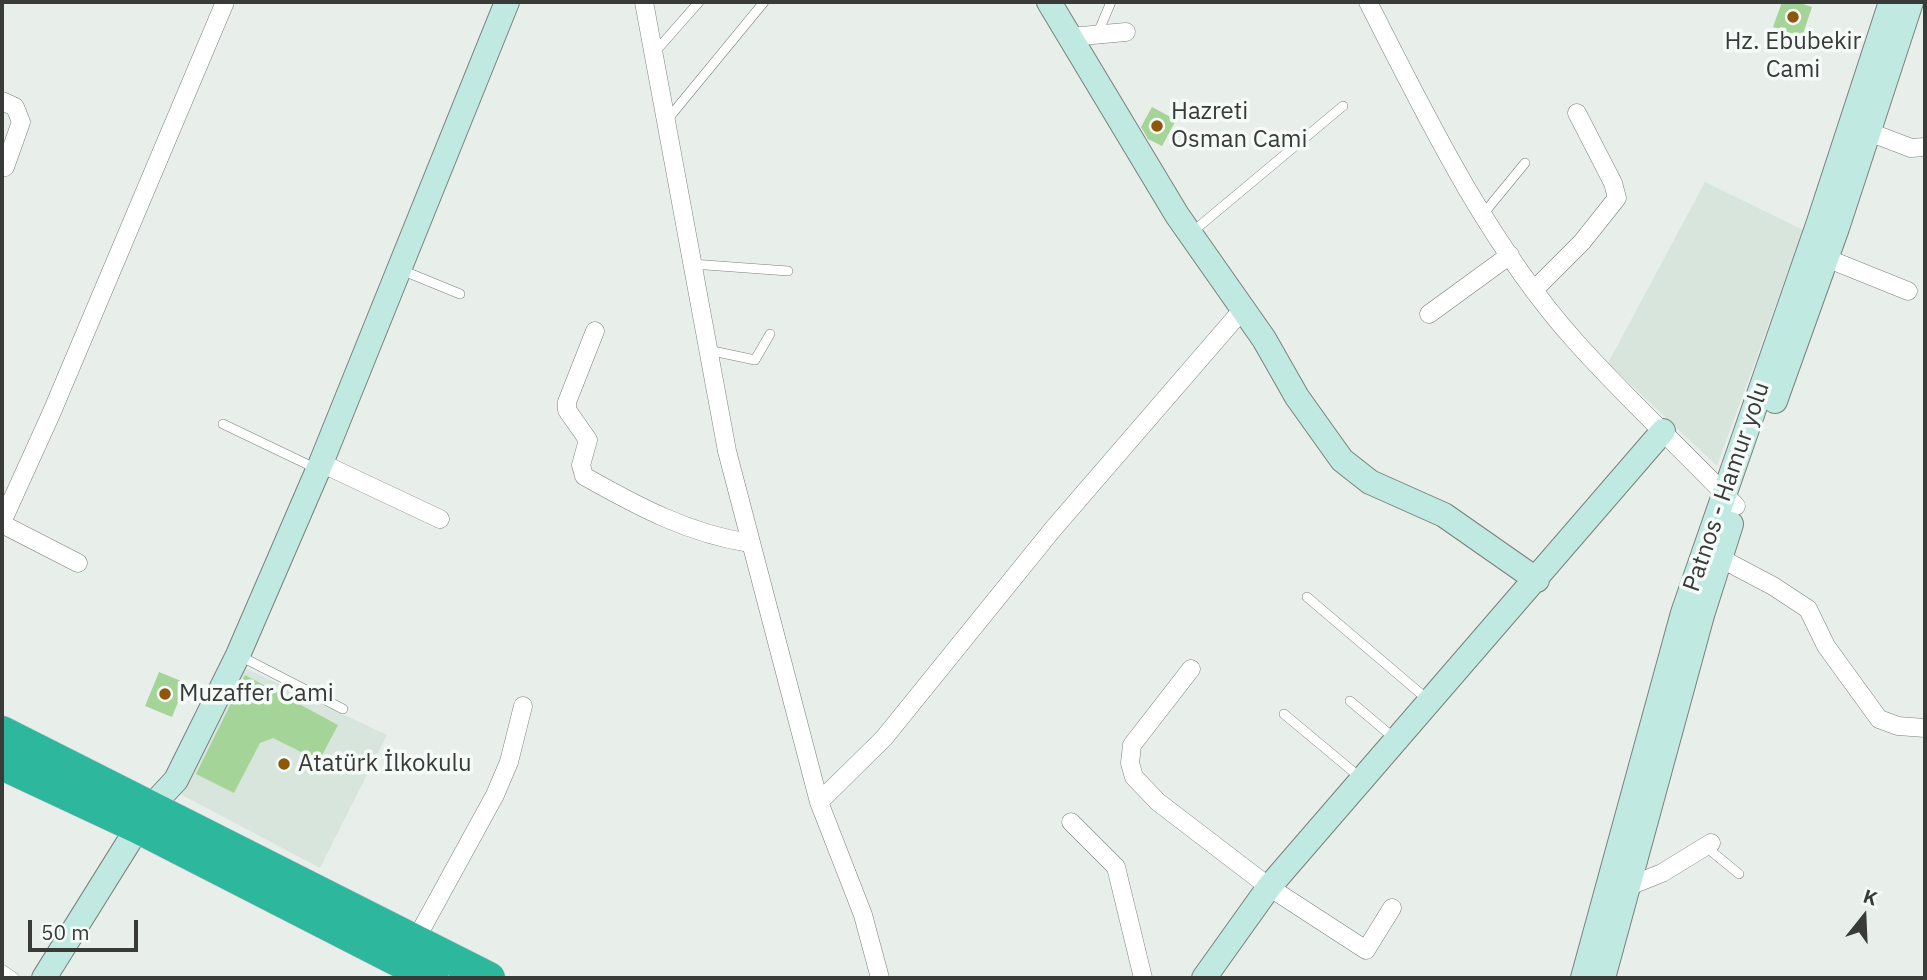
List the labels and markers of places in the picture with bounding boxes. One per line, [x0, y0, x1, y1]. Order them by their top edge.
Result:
marker: Hz. Ebubekir Cami [1785, 9, 1801, 25]
place label: Hz. Ebubekir Cami [1725, 28, 1861, 84]
place label: Hazreti Osman Cami [1171, 98, 1307, 154]
marker: Hazreti Osman Cami [1149, 118, 1165, 134]
place label: Muzaffer Cami [179, 680, 334, 708]
marker: Muzaffer Cami [157, 686, 173, 702]
place label: Atatürk İlkokulu [298, 750, 472, 778]
marker: Atatürk İlkokulu [276, 756, 292, 772]

